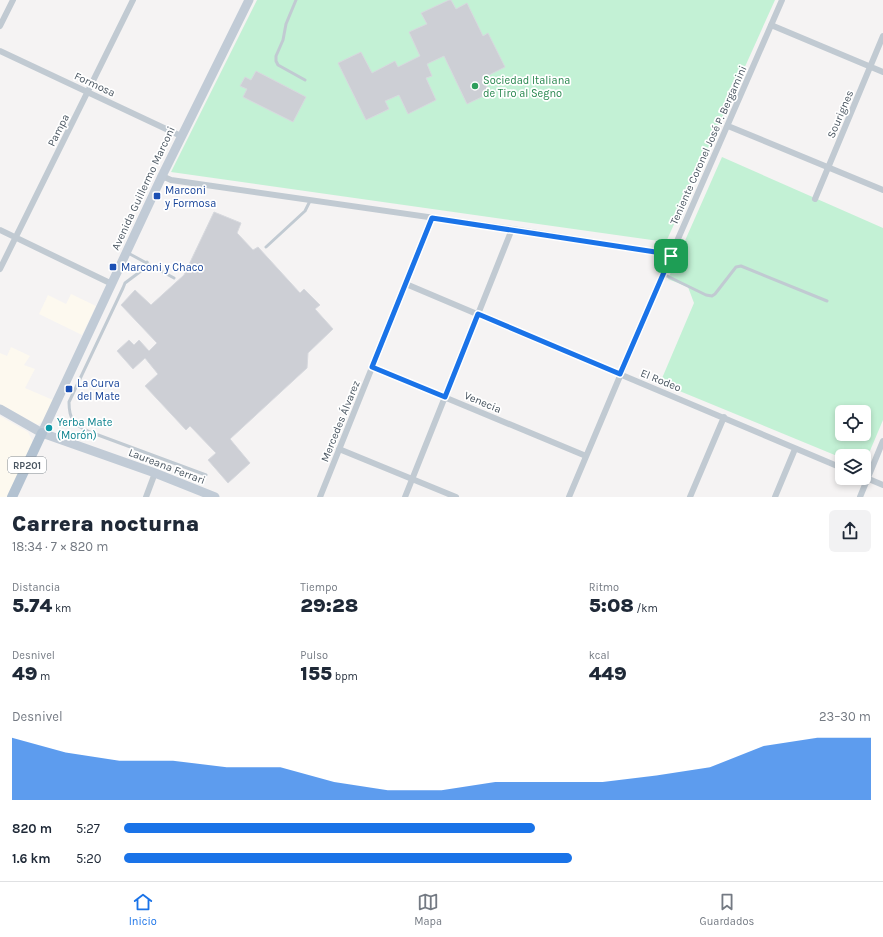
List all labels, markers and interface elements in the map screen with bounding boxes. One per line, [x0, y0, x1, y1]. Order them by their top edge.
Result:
street label: Teniente Coronel José P. Bergamini [667, 64, 750, 227]
street label: Formosa [72, 69, 117, 100]
place label: Sociedad Italiana de Tiro al Segno [483, 74, 570, 100]
marker: Sociedad Italiana de Tiro al Segno [470, 81, 480, 91]
street label: Sourignes [825, 88, 856, 140]
street label: Pampa [45, 112, 72, 149]
street label: Avenida Guillermo Marconi [109, 124, 178, 252]
place label: Marconi y Formosa [164, 184, 216, 210]
marker: Marconi y Formosa [152, 191, 162, 201]
pin [654, 239, 688, 273]
icon: arrive [660, 245, 682, 267]
place label: Marconi y Chaco [121, 261, 203, 274]
marker: Marconi y Chaco [108, 262, 118, 272]
street label: El Rodeo [639, 366, 683, 395]
place label: La Curva del Mate [77, 377, 120, 403]
street label: Mercedes Álvarez [316, 378, 363, 464]
marker: La Curva del Mate [64, 384, 74, 394]
street label: Venecia [462, 389, 503, 416]
map controls [835, 405, 871, 485]
button: locate [835, 405, 871, 441]
place label: Yerba Mate (Morón) [57, 416, 113, 442]
marker: Yerba Mate (Morón) [44, 423, 54, 433]
street label: Laureana Ferrari [127, 446, 207, 487]
button: layers [835, 449, 871, 485]
road number: RP201 [8, 457, 46, 473]
button: share [829, 510, 871, 552]
text: Carrera nocturna [12, 511, 199, 537]
text: 18:34 · 7 × 820 m [12, 539, 108, 554]
text: Distancia [12, 581, 60, 594]
text: Tiempo [300, 581, 338, 594]
text: Ritmo [589, 581, 619, 594]
text: 5.74 [12, 594, 52, 617]
text: 29:28 [300, 594, 358, 617]
text: 5:08 [589, 594, 634, 617]
text: km [52, 602, 71, 615]
text: /km [634, 602, 658, 615]
text: Desnivel [12, 649, 55, 662]
text: Pulso [300, 649, 328, 662]
text: kcal [589, 649, 610, 662]
text: 49 [12, 662, 38, 685]
text: 155 [300, 662, 332, 685]
text: 449 [589, 662, 627, 685]
text: m [38, 670, 50, 683]
text: bpm [332, 670, 358, 683]
text: Desnivel [12, 709, 63, 724]
text: 23–30 m [819, 709, 871, 724]
text: 820 m [12, 821, 52, 836]
text: 5:27 [76, 821, 100, 836]
text: 1.6 km [12, 851, 51, 866]
text: 5:20 [76, 851, 102, 866]
tab: Inicio [129, 891, 157, 928]
tab: Mapa [414, 891, 442, 928]
tab: Guardados [700, 891, 754, 928]

